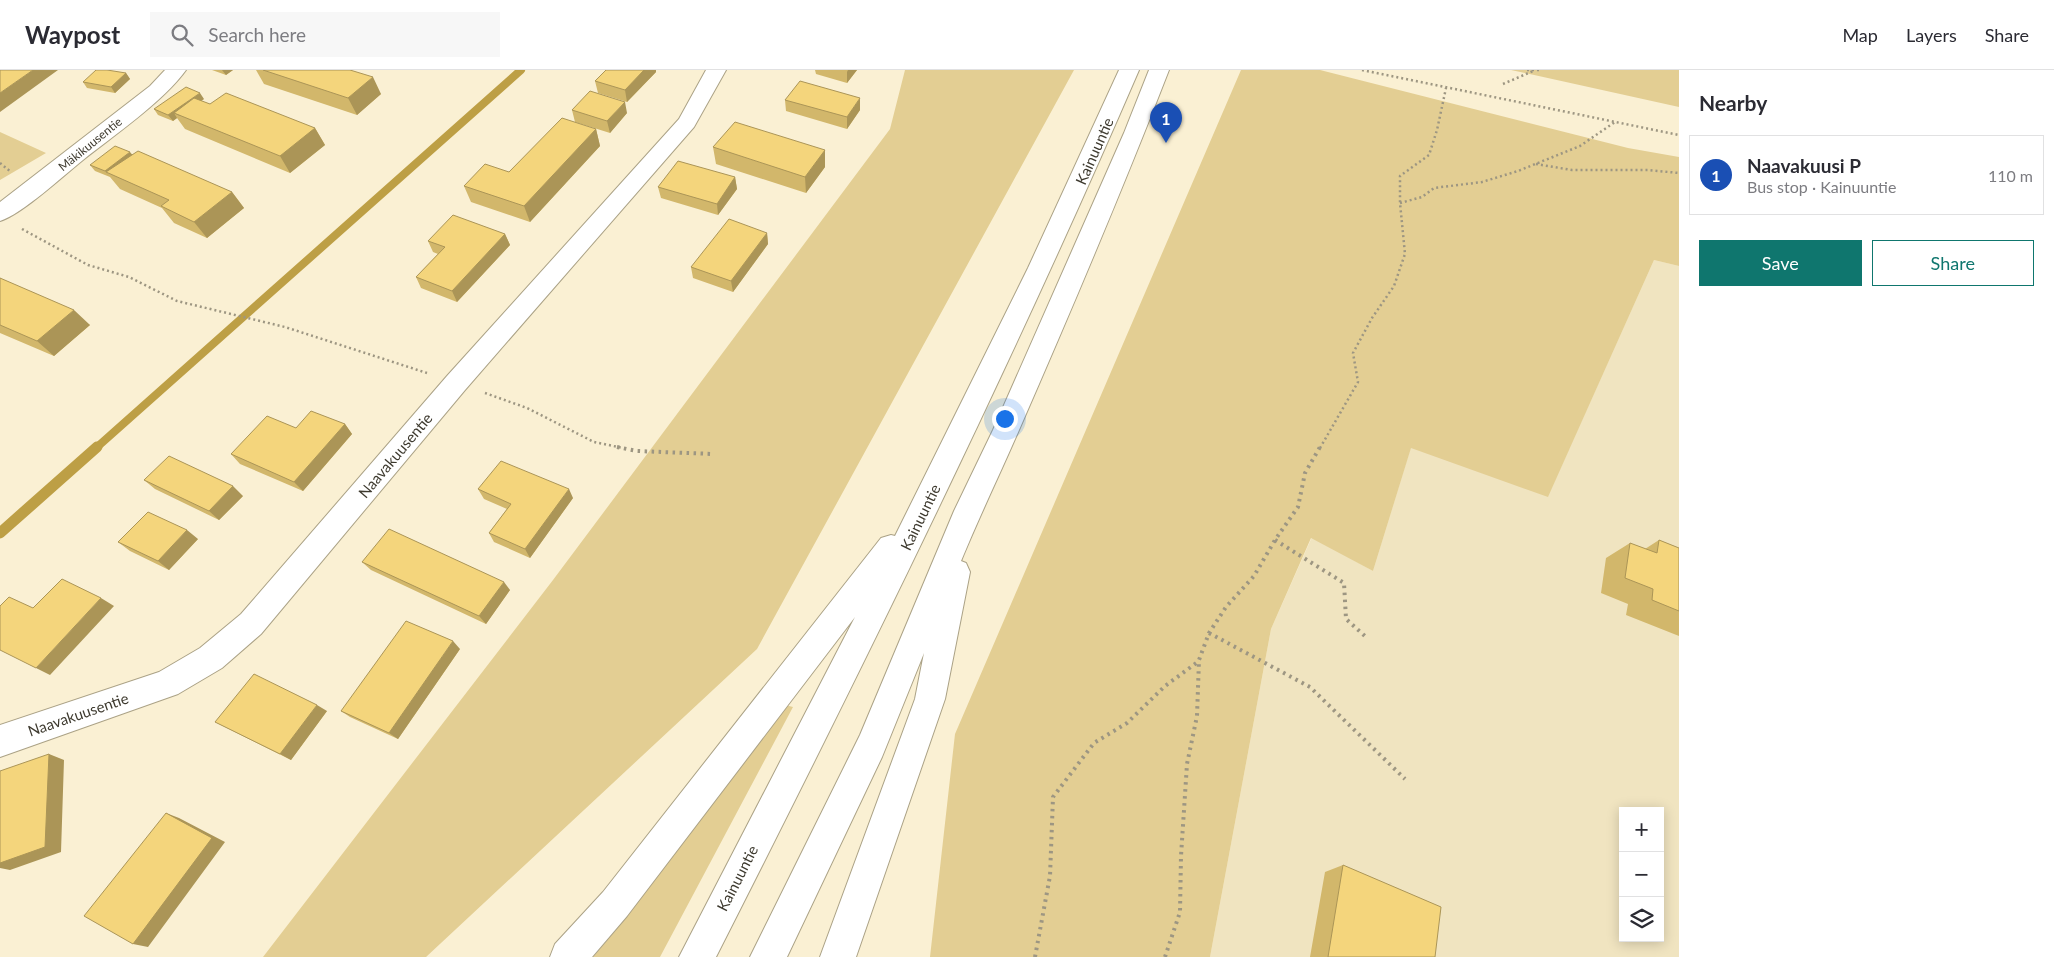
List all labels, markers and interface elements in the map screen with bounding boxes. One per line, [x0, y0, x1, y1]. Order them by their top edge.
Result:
search box [150, 12, 500, 57]
text: Waypost [25, 20, 120, 49]
icon: search [168, 21, 196, 49]
text: Search here [208, 23, 306, 46]
text: Map [1842, 24, 1878, 46]
text: Layers [1906, 24, 1957, 46]
text: Share [1985, 24, 2029, 46]
text: Nearby [1699, 90, 1767, 115]
pin: 1 [1150, 102, 1182, 143]
street label: Mäkikuusentie [55, 114, 125, 174]
street label: Kainuuntie [1071, 115, 1117, 187]
text: Naavakuusi P [1747, 154, 1861, 177]
text: 1 [1711, 166, 1721, 185]
text: 110 m [1988, 166, 2033, 185]
text: Bus stop · Kainuuntie [1747, 177, 1896, 196]
button: Save [1699, 240, 1862, 286]
button: Share [1872, 240, 2034, 286]
your location [992, 406, 1018, 432]
street label: Naavakuusentie [354, 409, 436, 501]
street label: Kainuuntie [896, 481, 944, 553]
street label: Naavakuusentie [25, 688, 131, 740]
map controls [1619, 807, 1664, 942]
button: + [1619, 807, 1664, 852]
street label: Kainuuntie [713, 842, 761, 914]
button: − [1619, 852, 1664, 897]
button: layers [1619, 897, 1664, 942]

